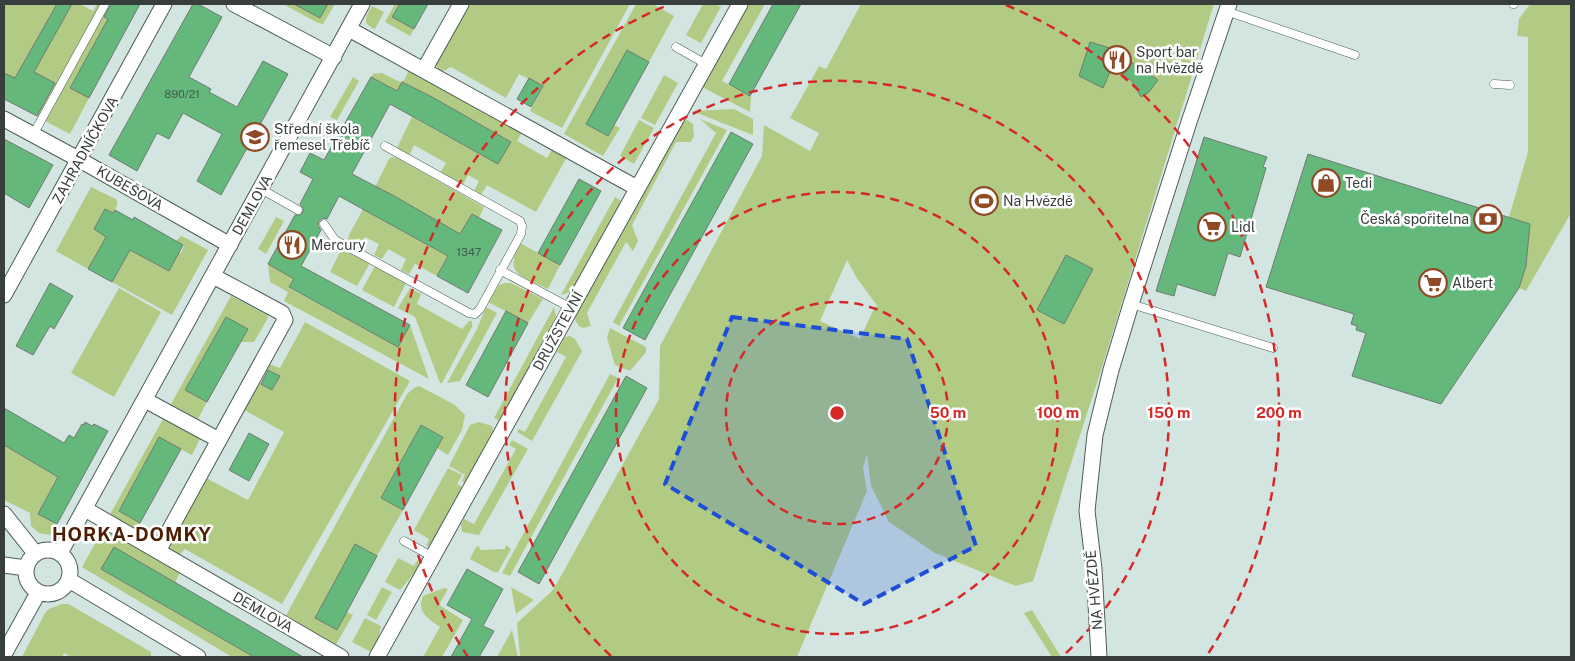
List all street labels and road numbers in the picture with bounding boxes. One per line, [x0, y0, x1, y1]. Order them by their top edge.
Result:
street label: ZAHRADNÍČKOVA [48, 93, 121, 206]
street label: KUBEŠOVA [94, 162, 167, 214]
street label: DEMLOVA [229, 172, 275, 238]
street label: DRUŽSTEVNÍ [529, 287, 587, 373]
street label: NA HVĚZDĚ [1082, 549, 1105, 631]
street label: DEMLOVA [230, 588, 296, 636]

